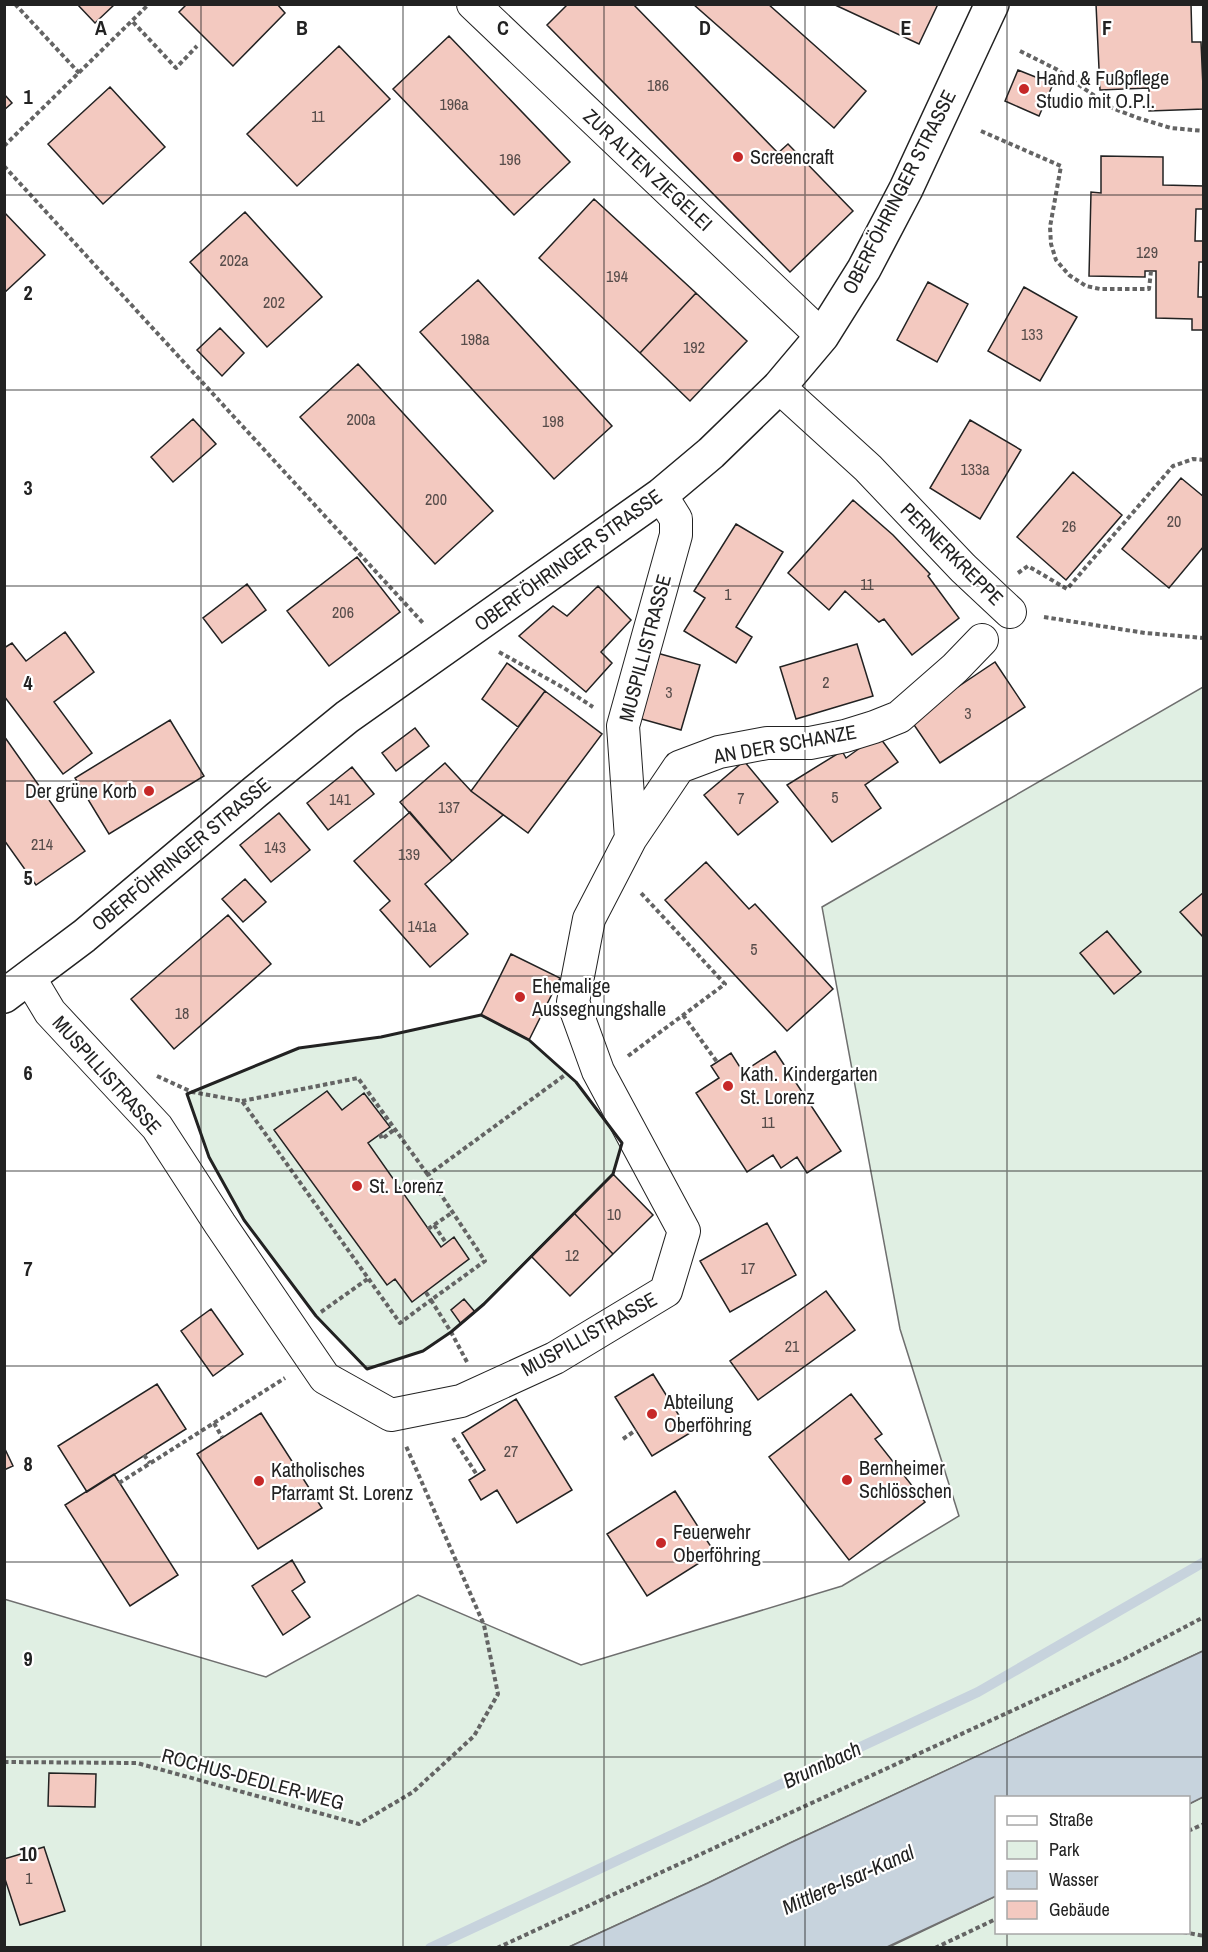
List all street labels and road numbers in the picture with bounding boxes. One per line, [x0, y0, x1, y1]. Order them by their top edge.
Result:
street label: OBERFÖHRINGER STRASSE [835, 85, 962, 299]
street label: ZUR ALTEN ZIEGELEI [578, 103, 719, 237]
street label: OBERFÖHRINGER STRASSE [468, 482, 667, 637]
street label: PERNERKREPPE [895, 496, 1010, 611]
street label: MUSPILLISTRASSE [612, 571, 677, 724]
street label: AN DER SCHANZE [710, 718, 859, 770]
street label: OBERFÖHRINGER STRASSE [85, 771, 276, 937]
street label: MUSPILLISTRASSE [47, 1009, 168, 1140]
street label: MUSPILLISTRASSE [516, 1285, 661, 1382]
street label: ROCHUS-DEDLER-WEG [159, 1741, 347, 1816]

